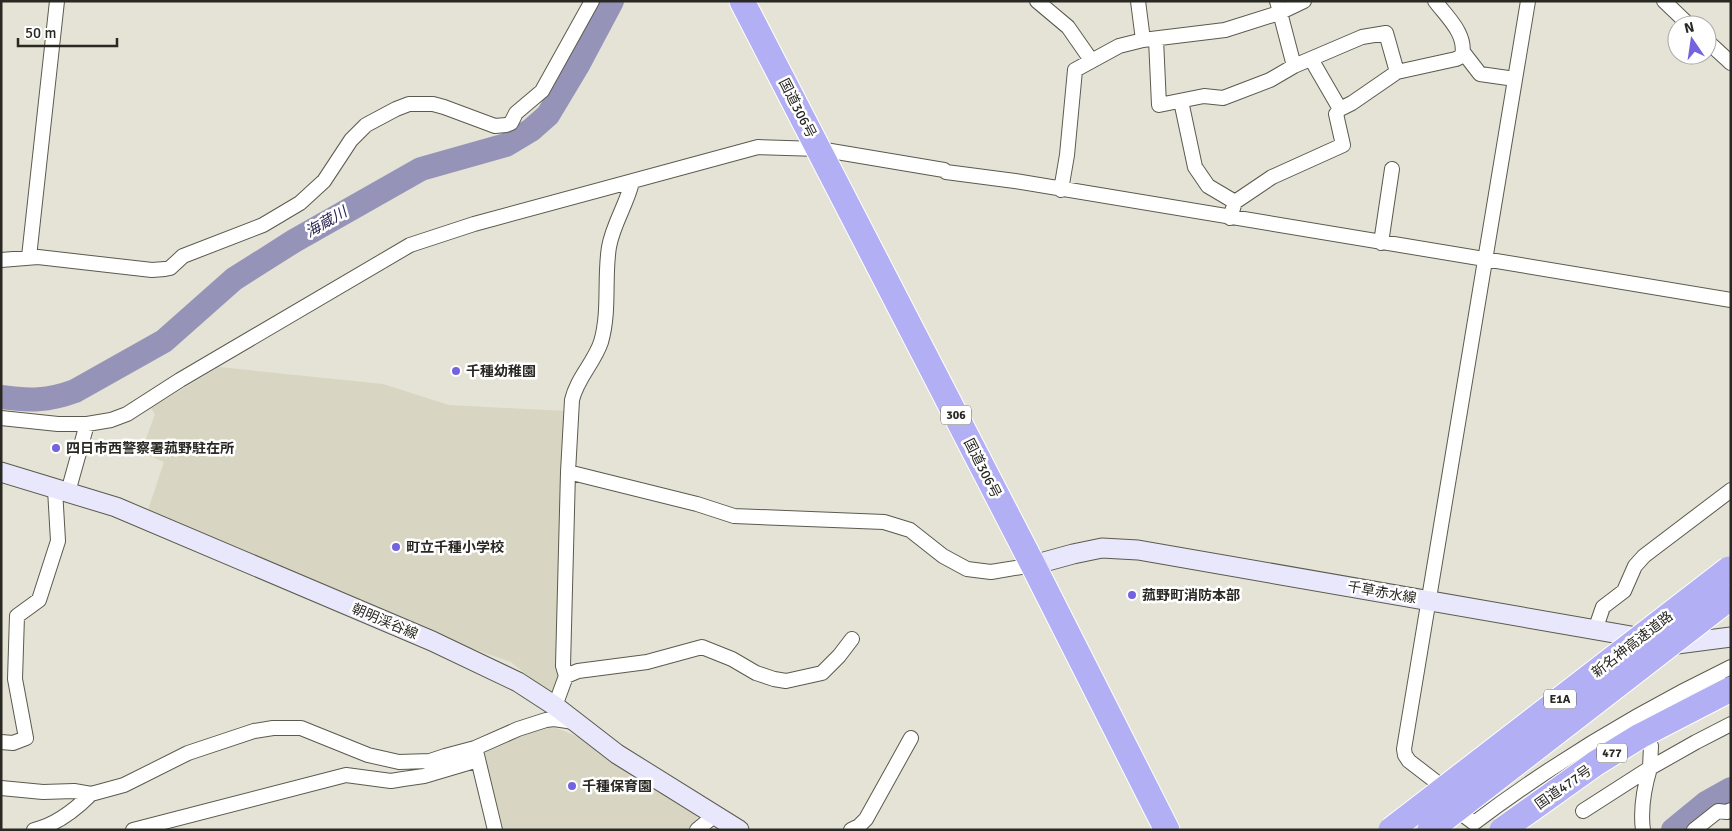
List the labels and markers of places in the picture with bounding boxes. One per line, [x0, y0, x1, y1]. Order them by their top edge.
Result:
place label: 千種幼稚園 [466, 363, 536, 380]
marker: 千種幼稚園 [450, 365, 462, 377]
place label: 四日市西警察署菰野駐在所 [66, 440, 234, 457]
marker: 四日市西警察署菰野駐在所 [50, 442, 62, 454]
place label: 町立千種小学校 [406, 539, 504, 556]
marker: 町立千種小学校 [390, 541, 402, 553]
place label: 菰野町消防本部 [1142, 587, 1240, 604]
marker: 菰野町消防本部 [1126, 589, 1138, 601]
place label: 千種保育園 [582, 778, 652, 795]
marker: 千種保育園 [566, 780, 578, 792]

